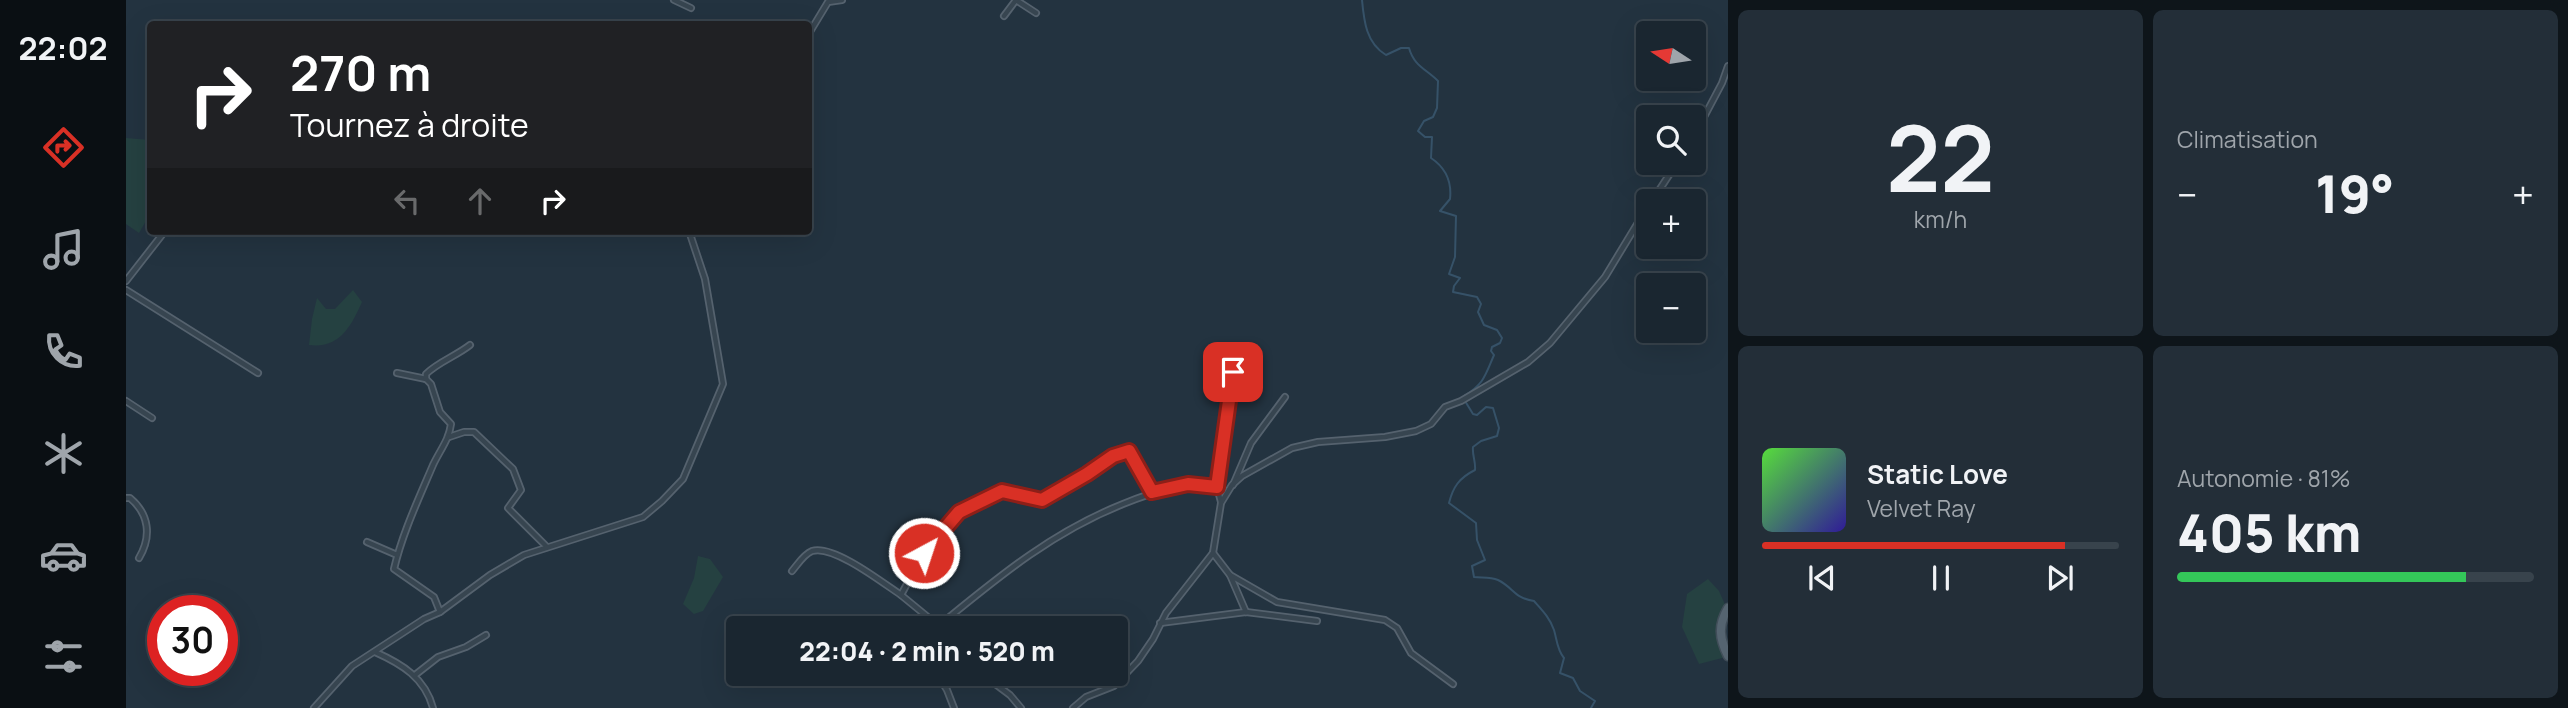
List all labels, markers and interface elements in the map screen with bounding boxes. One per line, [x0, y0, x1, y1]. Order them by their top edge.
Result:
north arrow [1636, 21, 1706, 91]
map controls [1636, 21, 1706, 343]
text: 22:02 [18, 26, 108, 70]
text: 270 m [290, 39, 431, 106]
icon: right [175, 49, 266, 140]
text: 22 [1886, 95, 1995, 219]
text: Tournez à droite [290, 103, 529, 147]
button: search [1636, 105, 1706, 175]
icon: directions [39, 123, 88, 172]
text: Climatisation [2177, 123, 2318, 155]
text: 19° [2315, 158, 2394, 229]
text: − [2177, 168, 2198, 220]
text: + [2512, 168, 2534, 220]
icon: left [388, 182, 426, 220]
icon: ahead [461, 182, 499, 220]
icon: right [534, 182, 572, 220]
button: + [1636, 189, 1706, 259]
text: km/h [1914, 203, 1967, 235]
icon: music [39, 225, 88, 274]
button: − [1636, 273, 1706, 343]
icon: phone [39, 327, 88, 376]
pin [1203, 342, 1263, 402]
icon: arrive [1214, 353, 1252, 391]
icon: climate [39, 429, 88, 478]
text: Static Love [1867, 456, 2008, 492]
text: Autonomie · 81% [2177, 462, 2351, 494]
text: Velvet Ray [1867, 492, 1976, 524]
text: 405 km [2177, 497, 2361, 568]
position arrow [887, 516, 961, 590]
icon: car [39, 531, 88, 580]
icon: previous [1803, 559, 1841, 597]
icon: pause [1922, 559, 1960, 597]
icon: next [2041, 559, 2079, 597]
speed limit sign: 30 [147, 595, 238, 686]
icon: filters [39, 632, 88, 681]
text: 22:04 · 2 min · 520 m [799, 633, 1055, 669]

